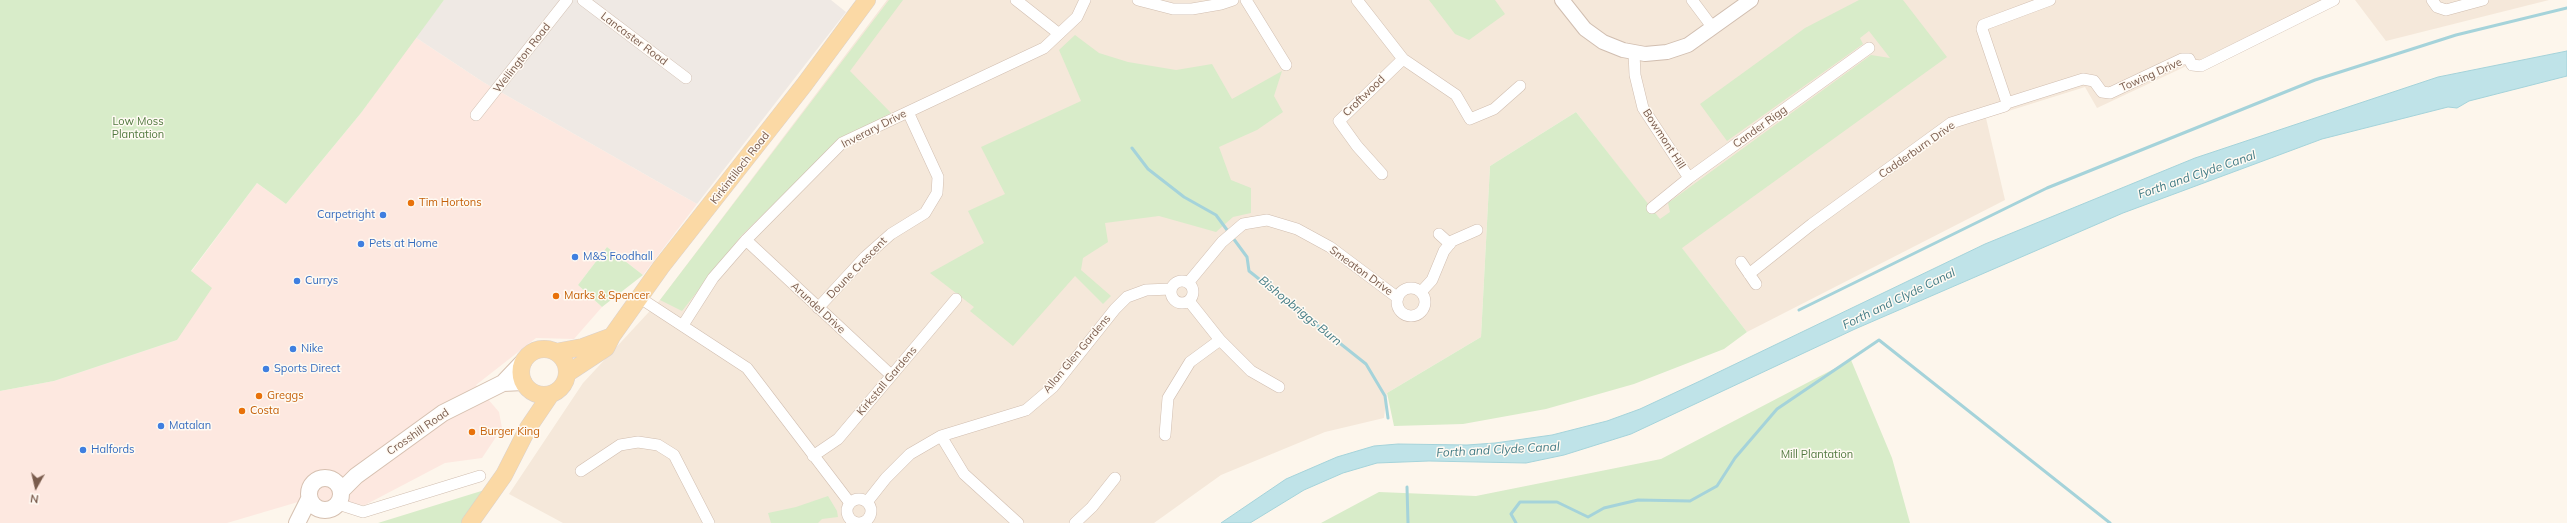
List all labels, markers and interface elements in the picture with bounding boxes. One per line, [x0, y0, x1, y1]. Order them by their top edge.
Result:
street label: Lancaster Road [598, 10, 670, 68]
street label: Wellington Road [491, 21, 553, 95]
street label: Towing Drive [2118, 55, 2184, 95]
street label: Croftwood [1340, 73, 1388, 119]
street label: Cander Rigg [1731, 103, 1789, 151]
street label: Inverary Drive [839, 107, 909, 151]
street label: Bowmont Hill [1640, 107, 1688, 171]
park label: Low Moss Plantation [112, 115, 164, 141]
street label: Cadderburn Drive [1876, 119, 1958, 181]
street label: Kirkintilloch Road [708, 129, 772, 207]
water label: Forth and Clyde Canal [2136, 148, 2258, 202]
place label: Tim Hortons [419, 196, 482, 210]
marker: Tim Hortons [406, 198, 416, 208]
place label: Carpetright [317, 208, 375, 222]
marker: Carpetright [378, 210, 388, 220]
street label: Doune Crescent [824, 234, 890, 302]
place label: Pets at Home [369, 237, 438, 251]
marker: Pets at Home [356, 239, 366, 249]
street label: Smeaton Drive [1327, 244, 1395, 298]
place label: M&S Foodhall [583, 250, 653, 264]
marker: M&S Foodhall [570, 252, 580, 262]
water label: Forth and Clyde Canal [1840, 265, 1958, 333]
water label: Bishopbriggs Burn [1256, 273, 1344, 349]
place label: Currys [305, 274, 338, 288]
marker: Currys [292, 276, 302, 286]
street label: Arundel Drive [788, 279, 848, 337]
place label: Marks & Spencer [564, 289, 649, 303]
marker: Marks & Spencer [551, 291, 561, 301]
street label: Allan Glen Gardens [1040, 312, 1114, 396]
place label: Nike [301, 342, 323, 356]
marker: Nike [288, 344, 298, 354]
street label: Kirkstall Gardens [854, 344, 920, 418]
place label: Sports Direct [274, 362, 340, 376]
marker: Sports Direct [261, 364, 271, 374]
place label: Greggs [267, 389, 304, 403]
marker: Greggs [254, 391, 264, 401]
place label: Costa [250, 404, 279, 418]
marker: Costa [237, 406, 247, 416]
street label: Crosshill Road [384, 406, 452, 458]
place label: Matalan [169, 419, 211, 433]
marker: Matalan [156, 421, 166, 431]
place label: Burger King [480, 425, 540, 439]
marker: Burger King [467, 427, 477, 437]
water label: Forth and Clyde Canal [1436, 440, 1560, 460]
place label: Halfords [91, 443, 134, 457]
marker: Halfords [78, 445, 88, 455]
park label: Mill Plantation [1781, 448, 1853, 462]
north arrow [16, 467, 56, 507]
text: N [29, 491, 39, 506]

